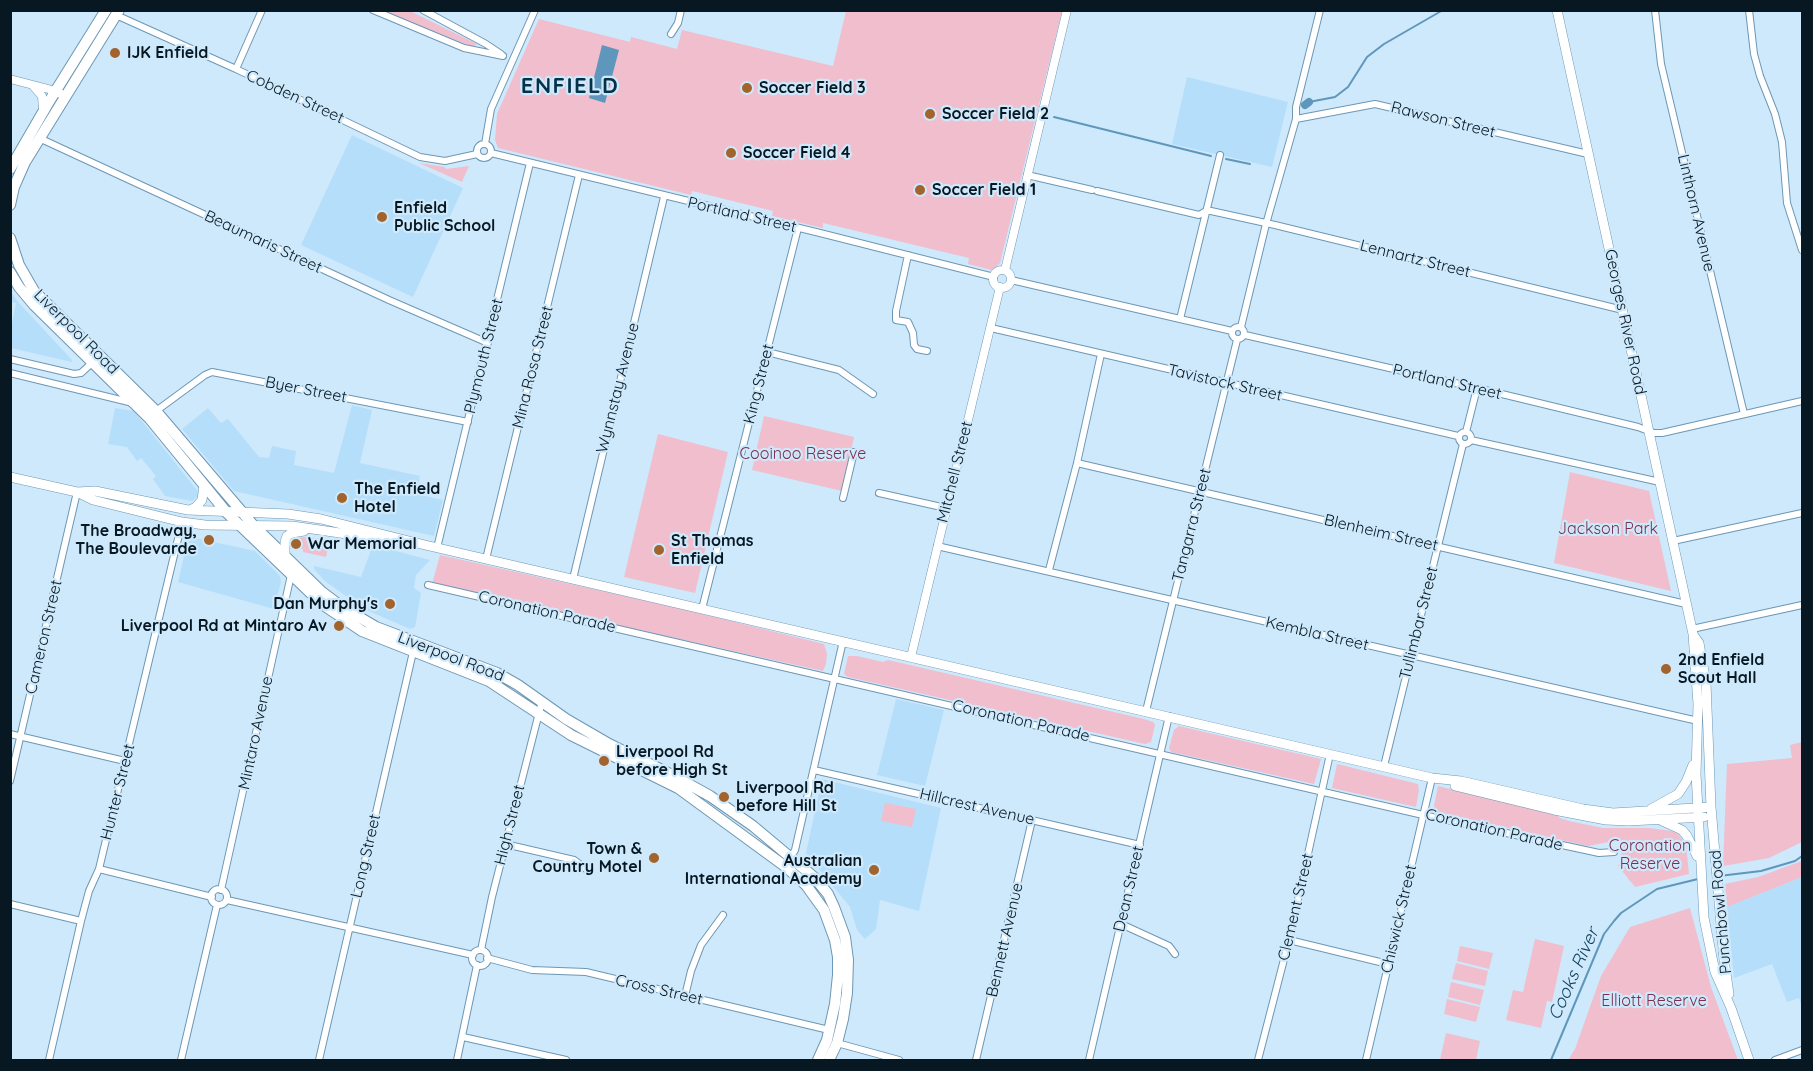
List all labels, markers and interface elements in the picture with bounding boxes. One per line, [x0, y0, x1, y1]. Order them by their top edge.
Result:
place label: IJK Enfield [127, 43, 208, 63]
marker: IJK Enfield [108, 46, 122, 60]
street label: Cobden Street [243, 66, 347, 128]
district label: ENFIELD [521, 73, 619, 99]
place label: Soccer Field 3 [759, 78, 866, 98]
marker: Soccer Field 3 [740, 81, 754, 95]
street label: Rawson Street [1389, 98, 1497, 142]
place label: Soccer Field 2 [942, 104, 1049, 124]
marker: Soccer Field 2 [923, 107, 937, 121]
place label: Soccer Field 4 [743, 143, 850, 163]
marker: Soccer Field 4 [724, 146, 738, 160]
street label: Linthorn Avenue [1673, 152, 1719, 274]
place label: Soccer Field 1 [932, 180, 1036, 200]
marker: Soccer Field 1 [913, 183, 927, 197]
street label: Portland Street [686, 193, 798, 237]
place label: Enfield Public School [394, 198, 495, 236]
street label: Beaumaris Street [201, 206, 325, 278]
marker: Enfield Public School [375, 210, 389, 224]
street label: Lennartz Street [1358, 236, 1472, 282]
street label: Georges River Road [1600, 248, 1650, 396]
street label: Liverpool Road [30, 286, 122, 378]
street label: Plymouth Street [460, 296, 508, 416]
street label: Mina Rosa Street [508, 304, 558, 430]
street label: Wynnstay Avenue [592, 321, 644, 455]
street label: King Street [740, 342, 778, 426]
street label: Tavistock Street [1166, 360, 1284, 406]
street label: Portland Street [1391, 360, 1503, 404]
street label: Byer Street [264, 373, 348, 407]
street label: Mitchell Street [933, 419, 977, 525]
park label: Cooinoo Reserve [740, 444, 866, 464]
street label: Tangarra Street [1169, 466, 1215, 584]
place label: The Enfield Hotel [354, 479, 440, 517]
marker: The Enfield Hotel [335, 491, 349, 505]
street label: Blenheim Street [1322, 511, 1440, 555]
park label: Jackson Park [1558, 519, 1658, 539]
place label: The Broadway, The Boulevarde [75, 521, 197, 559]
place label: St Thomas Enfield [671, 531, 753, 569]
marker: The Broadway, The Boulevarde [202, 533, 216, 547]
place label: War Memorial [308, 534, 417, 554]
marker: War Memorial [289, 537, 303, 551]
marker: St Thomas Enfield [652, 543, 666, 557]
street label: Tullimbar Street [1396, 564, 1442, 682]
street label: Cameron Street [22, 578, 66, 696]
street label: Coronation Parade [477, 587, 617, 637]
place label: Dan Murphy's [273, 594, 378, 614]
marker: Dan Murphy's [383, 597, 397, 611]
street label: Kembla Street [1264, 613, 1370, 655]
place label: Liverpool Rd at Mintaro Av [121, 616, 327, 636]
marker: Liverpool Rd at Mintaro Av [332, 619, 346, 633]
street label: Liverpool Road [395, 628, 507, 686]
place label: 2nd Enfield Scout Hall [1678, 650, 1764, 688]
marker: 2nd Enfield Scout Hall [1659, 662, 1673, 676]
street label: Mintaro Avenue [235, 674, 277, 792]
street label: Coronation Parade [951, 696, 1091, 746]
street label: Hunter Street [97, 742, 139, 842]
place label: Liverpool Rd before High St [616, 742, 728, 780]
marker: Liverpool Rd before High St [597, 754, 611, 768]
place label: Liverpool Rd before Hill St [736, 778, 837, 816]
street label: High Street [491, 783, 529, 867]
street label: Hillcrest Avenue [918, 784, 1036, 830]
marker: Liverpool Rd before Hill St [717, 790, 731, 804]
street label: Coronation Parade [1424, 805, 1564, 855]
street label: Long Street [347, 812, 385, 900]
park label: Coronation Reserve [1609, 836, 1691, 874]
place label: Town & Country Motel [532, 839, 642, 877]
street label: Dean Street [1110, 844, 1148, 934]
street label: Punchbowl Road [1706, 849, 1736, 975]
marker: Town & Country Motel [647, 851, 661, 865]
place label: Australian International Academy [685, 851, 862, 889]
street label: Clement Street [1274, 852, 1318, 962]
marker: Australian International Academy [867, 863, 881, 877]
street label: Chiswick Street [1377, 863, 1421, 975]
street label: Bennett Avenue [982, 881, 1028, 999]
water label: Cooks River [1544, 924, 1604, 1024]
street label: Cross Street [613, 971, 705, 1009]
park label: Elliott Reserve [1601, 991, 1707, 1011]

